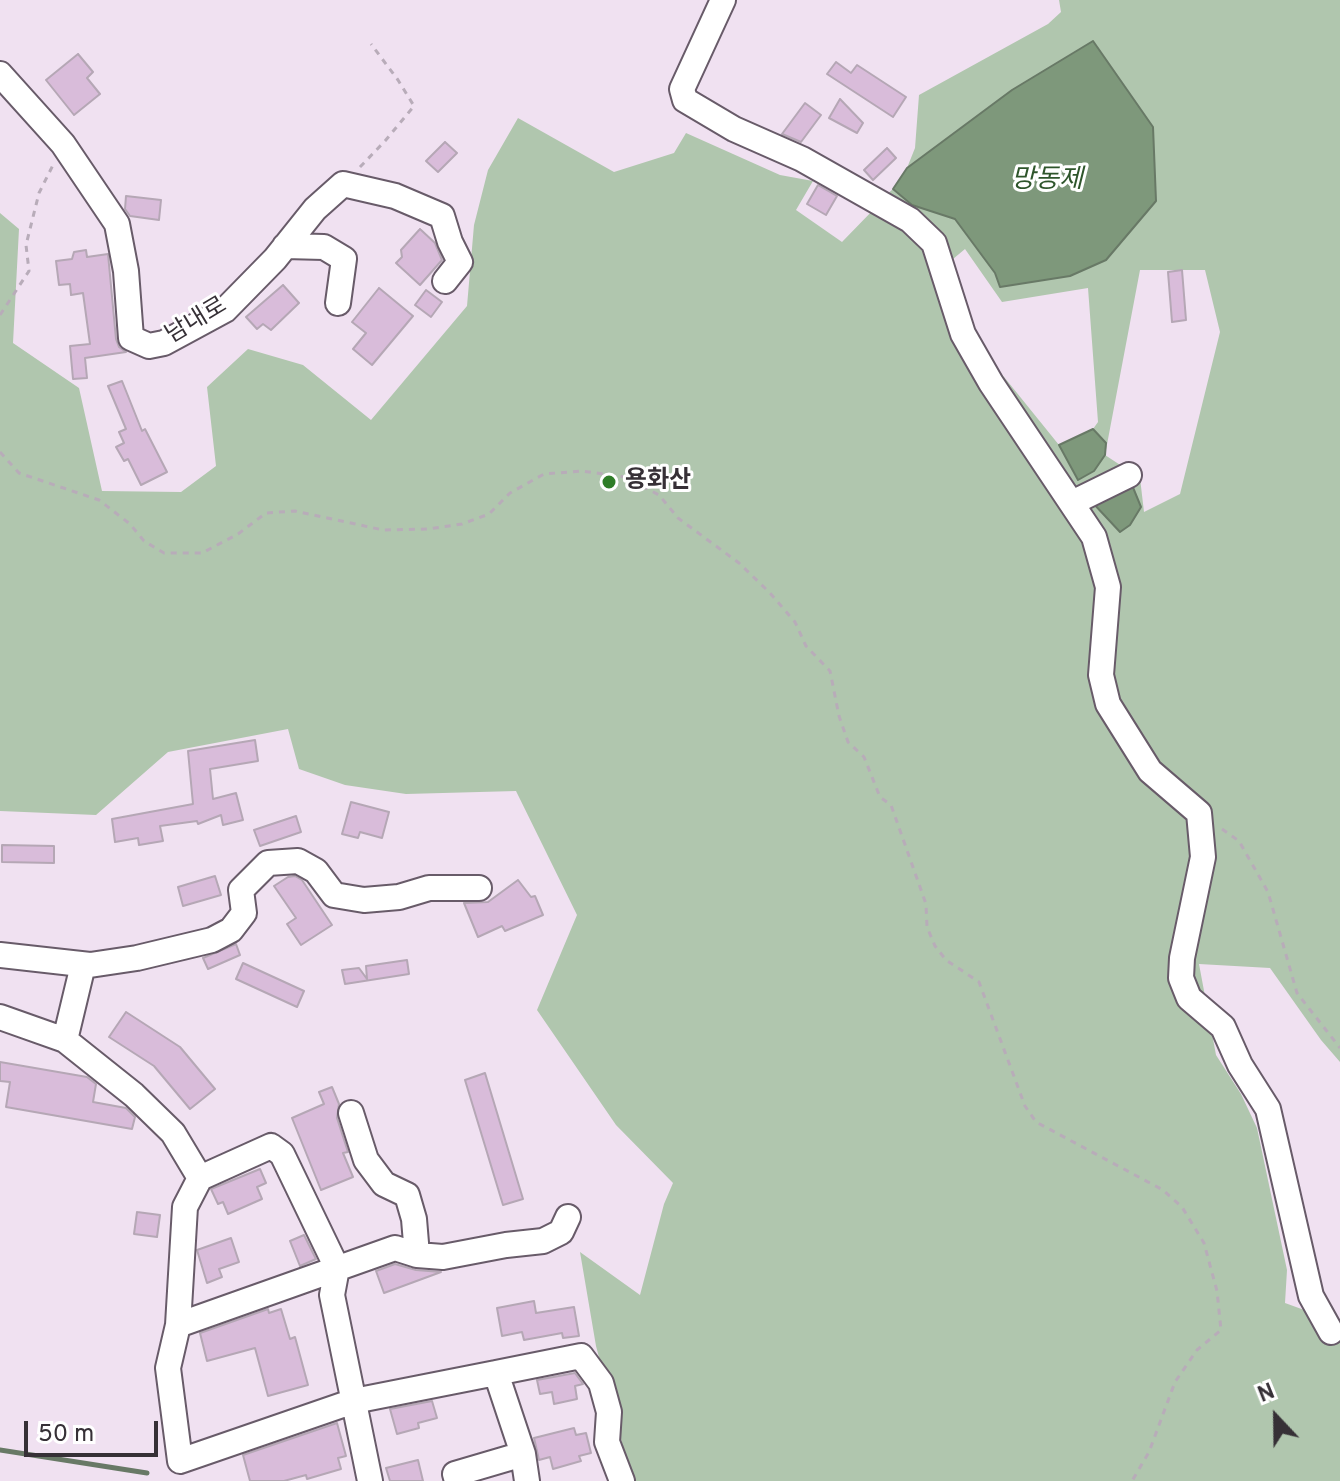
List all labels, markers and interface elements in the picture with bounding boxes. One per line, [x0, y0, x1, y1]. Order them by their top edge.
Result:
water label: 망동제 [1011, 166, 1083, 198]
street label: 남내로 [161, 293, 233, 351]
place label: 용화산 [625, 468, 691, 496]
marker: 용화산 [600, 473, 618, 491]
north arrow [1236, 1377, 1316, 1457]
text: N [1254, 1379, 1279, 1410]
scale bar [28, 1405, 162, 1455]
text: 50 m [38, 1420, 94, 1450]

